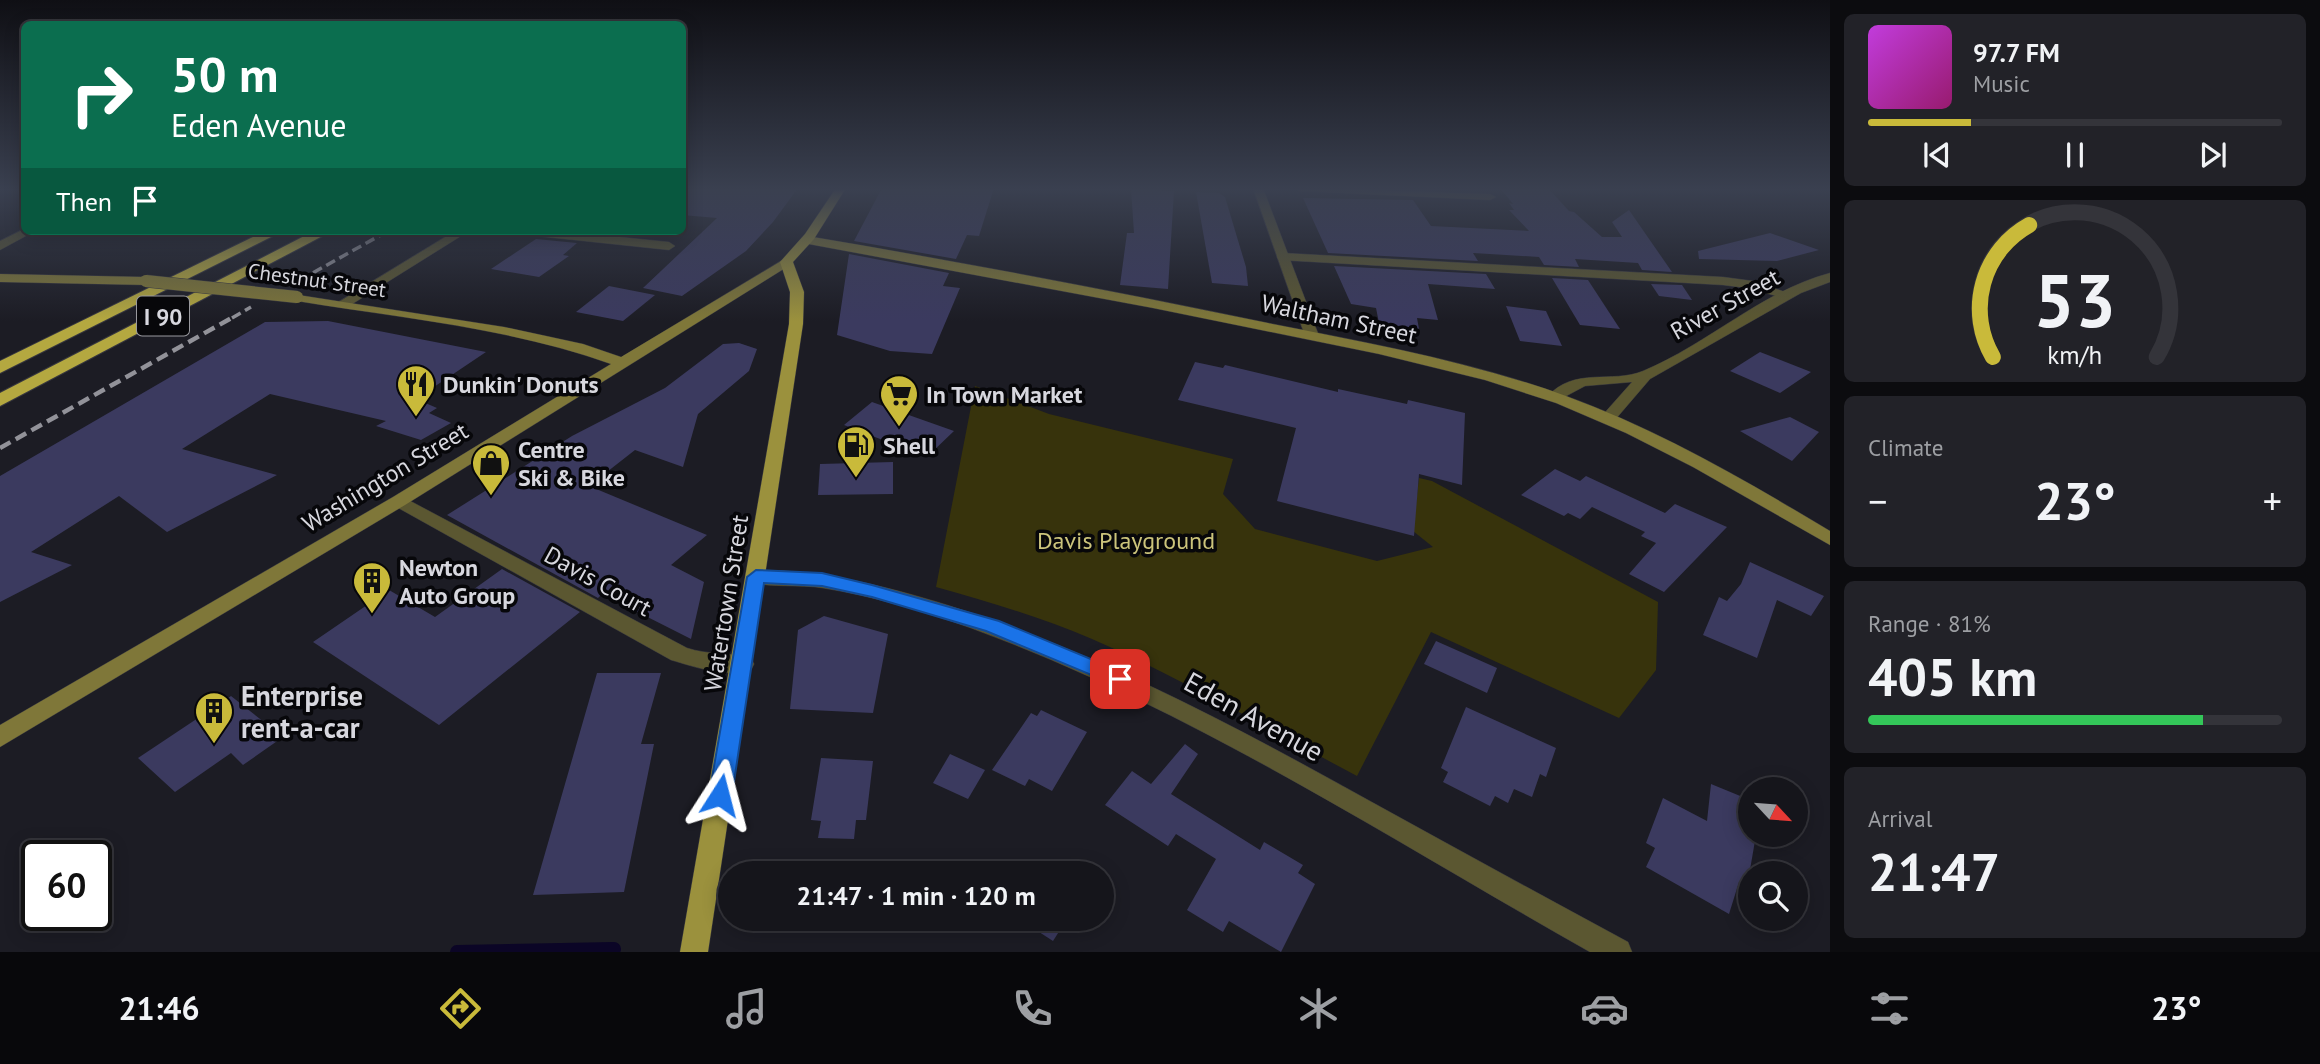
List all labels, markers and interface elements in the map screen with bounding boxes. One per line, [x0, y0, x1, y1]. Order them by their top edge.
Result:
text: 97.7 FM [1973, 36, 2060, 69]
text: 50 m [171, 42, 278, 106]
icon: right [56, 49, 147, 140]
text: Music [1973, 69, 2030, 98]
text: Eden Avenue [171, 104, 347, 146]
icon: previous [1918, 136, 1956, 174]
icon: pause [2056, 136, 2094, 174]
icon: next [2194, 136, 2232, 174]
icon: arrive [126, 182, 164, 220]
text: Then [56, 185, 112, 218]
text: 53 [2034, 253, 2116, 347]
street label: Chestnut Street [246, 257, 388, 303]
street label: River Street [1665, 261, 1785, 347]
street label: Waltham Street [1258, 287, 1420, 351]
road number: I 90 [137, 296, 189, 336]
text: km/h [2048, 338, 2102, 370]
restaurant icon: Dunkin' Donuts [395, 363, 437, 418]
place label: Dunkin' Donuts [443, 369, 599, 400]
supermarket icon: In Town Market [878, 373, 920, 428]
place label: In Town Market [926, 379, 1083, 410]
street label: Washington Street [296, 415, 474, 539]
fuel station icon: Shell [835, 424, 877, 479]
place label: Shell [883, 430, 936, 461]
text: Climate [1868, 433, 1943, 462]
place label: Centre Ski & Bike [518, 434, 625, 493]
shop icon: Centre Ski & Bike [470, 442, 512, 497]
text: 23° [2034, 467, 2116, 534]
text: − [1868, 476, 1887, 525]
text: + [2263, 476, 2282, 525]
street label: Watertown Street [697, 512, 755, 694]
park label: Davis Playground [1037, 525, 1215, 556]
street label: Davis Court [539, 539, 657, 623]
place label: Newton Auto Group [399, 552, 515, 611]
building icon: Newton Auto Group [351, 560, 393, 615]
text: Range · 81% [1868, 609, 1991, 638]
text: 405 km [1868, 643, 2037, 710]
pin [1090, 649, 1150, 709]
icon: arrive [1101, 660, 1139, 698]
street label: Eden Avenue [1178, 663, 1330, 769]
place label: Enterprise rent-a-car [241, 677, 363, 746]
building icon: Enterprise rent-a-car [193, 690, 235, 745]
position arrow [683, 758, 757, 832]
north arrow [1738, 777, 1808, 847]
map controls [1738, 777, 1808, 931]
text: Arrival [1868, 804, 1932, 833]
text: 21:47 [1868, 838, 2000, 905]
speed limit sign: 60 [21, 840, 112, 931]
button: search [1738, 861, 1808, 931]
text: 21:47 · 1 min · 120 m [796, 879, 1036, 912]
icon: directions [436, 984, 485, 1033]
icon: music [722, 984, 771, 1033]
icon: phone [1008, 984, 1057, 1033]
icon: climate [1294, 984, 1343, 1033]
icon: car [1580, 984, 1629, 1033]
icon: filters [1865, 984, 1914, 1033]
text: 21:46 [118, 987, 200, 1029]
text: 23° [2151, 987, 2202, 1029]

